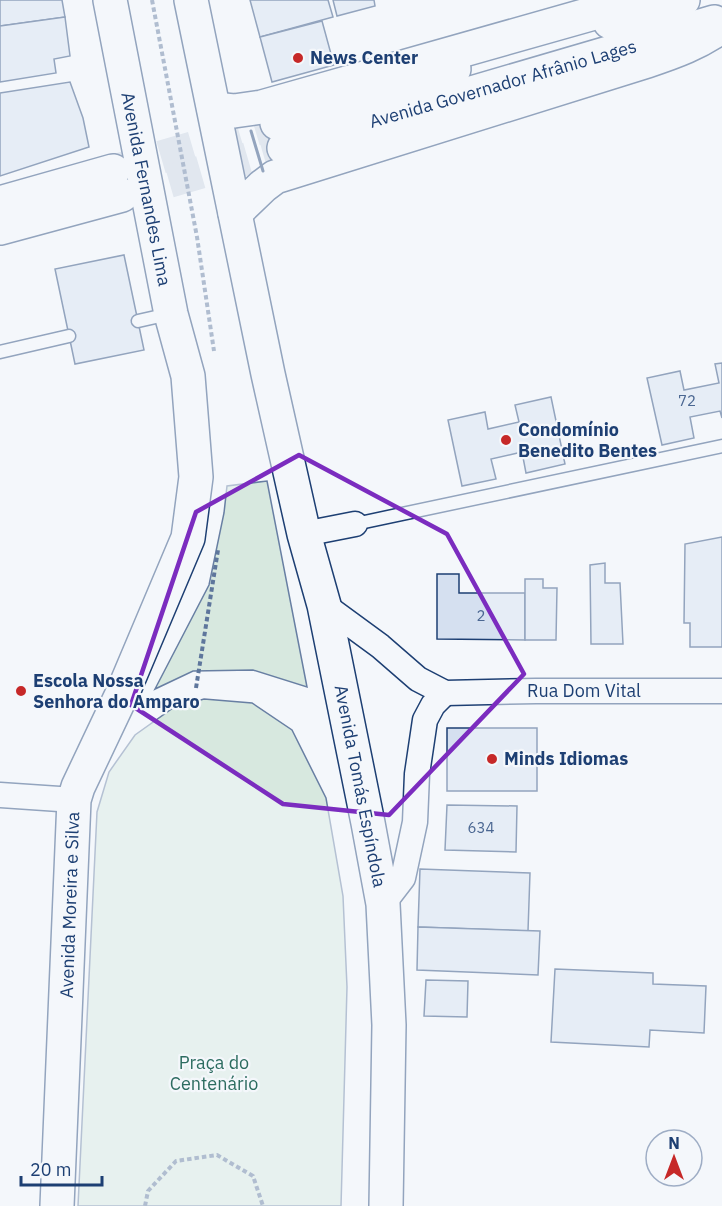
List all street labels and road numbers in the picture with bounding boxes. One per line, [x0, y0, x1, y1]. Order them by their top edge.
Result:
street label: Avenida Governador Afrânio Lages [367, 34, 639, 133]
street label: Avenida Fernandes Lima [116, 90, 177, 288]
street label: Rua Dom Vital [527, 679, 641, 702]
street label: Avenida Tomás Espíndola [330, 683, 391, 889]
street label: Avenida Moreira e Silva [55, 811, 84, 999]

